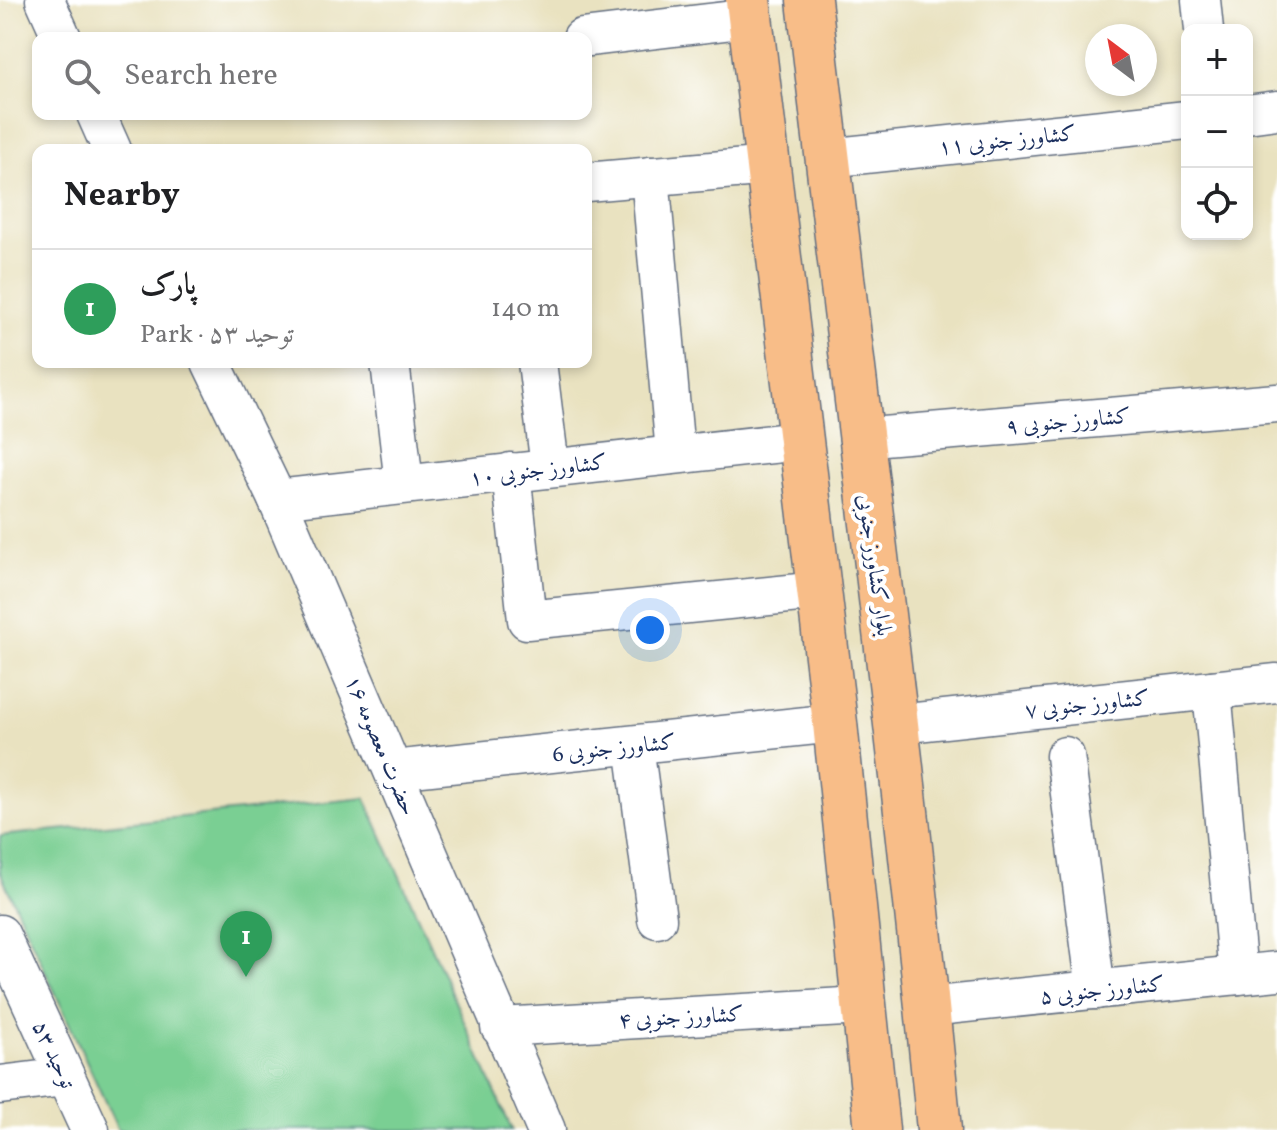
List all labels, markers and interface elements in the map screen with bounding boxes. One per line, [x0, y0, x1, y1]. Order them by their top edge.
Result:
north arrow [1085, 24, 1157, 96]
map controls [1181, 24, 1253, 240]
button: + [1181, 24, 1253, 96]
search box [32, 32, 592, 120]
icon: search [60, 54, 104, 98]
text: Search here [124, 55, 278, 97]
button: − [1181, 96, 1253, 168]
street label: کشاورز جنوبی ۱۱ [937, 119, 1078, 164]
button: locate [1181, 168, 1253, 240]
text: Nearby [64, 173, 180, 220]
text: پارک [140, 265, 196, 307]
text: 1 [85, 291, 95, 327]
text: 140 m [491, 291, 560, 327]
text: Park · توحید ۵۳ [140, 317, 294, 353]
street label: کشاورز جنوبی ۹ [1004, 402, 1132, 443]
street label: کشاورز جنوبی ۱۰ [468, 448, 609, 495]
street label: بلوار کشاورز جنوبی [848, 492, 899, 638]
your location [630, 610, 670, 650]
street label: حضرت معصومه ۱۶ [336, 671, 423, 821]
street label: کشاورز جنوبی ۷ [1023, 684, 1151, 727]
street label: کشاورز جنوبی 6 [551, 728, 677, 771]
pin: 1 [220, 911, 272, 977]
street label: کشاورز جنوبی ۵ [1038, 970, 1166, 1013]
street label: کشاورز جنوبی ۴ [618, 1000, 745, 1037]
street label: توحید ۵۳ [23, 1016, 82, 1095]

